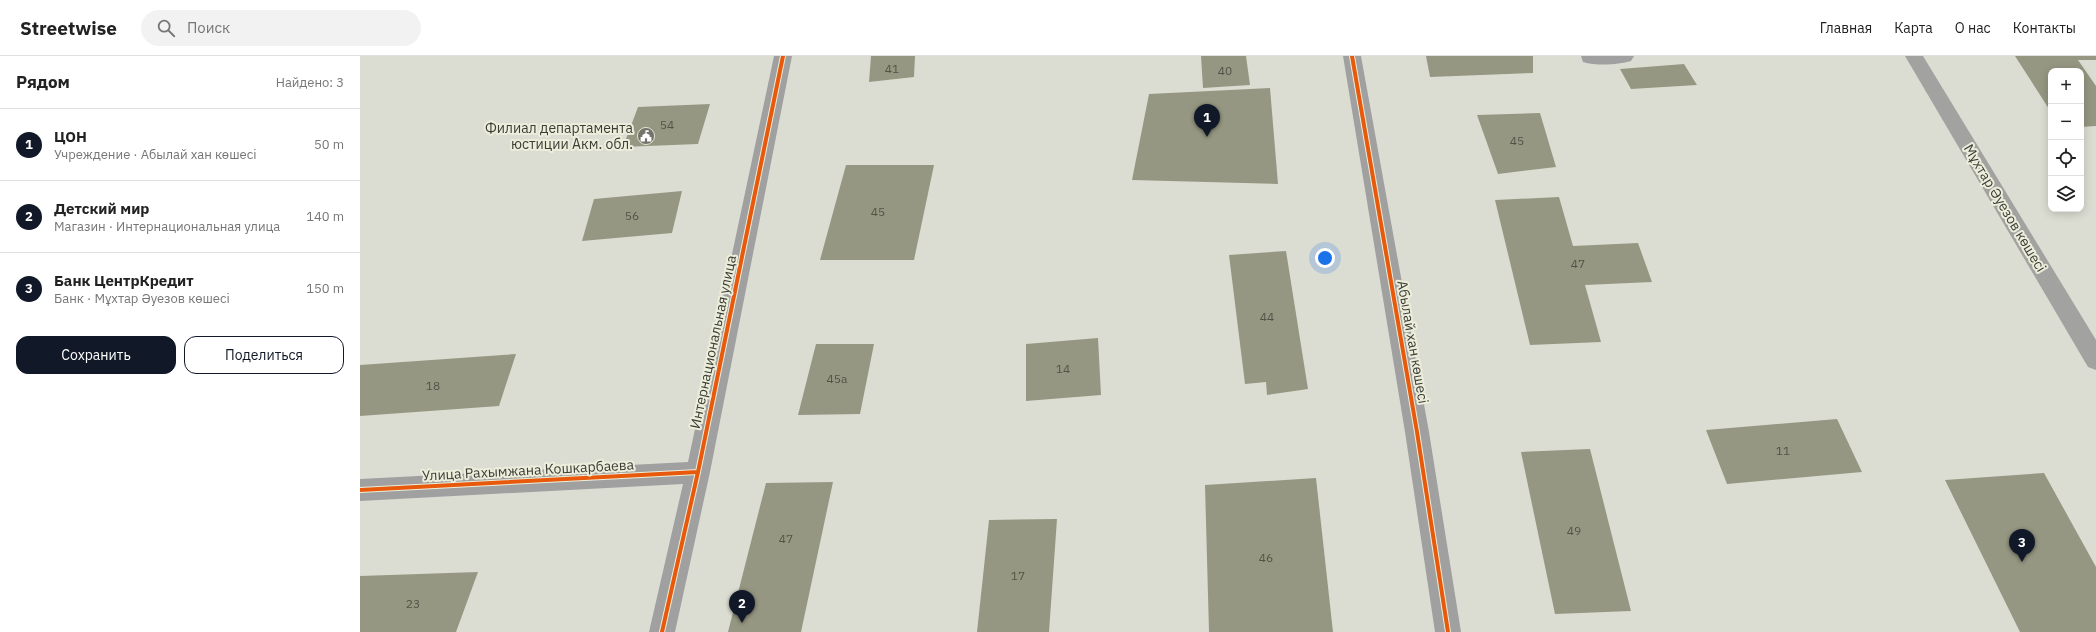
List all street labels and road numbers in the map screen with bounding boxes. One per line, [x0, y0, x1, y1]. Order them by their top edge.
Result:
street label: Мұхтар Әуезов көшесі [1960, 141, 2050, 275]
street label: Интернациональная улица [686, 253, 740, 430]
street label: Абылай хан көшесі [1393, 279, 1433, 405]
street label: Улица Рахымжана Кошкарбаева [422, 455, 635, 485]

